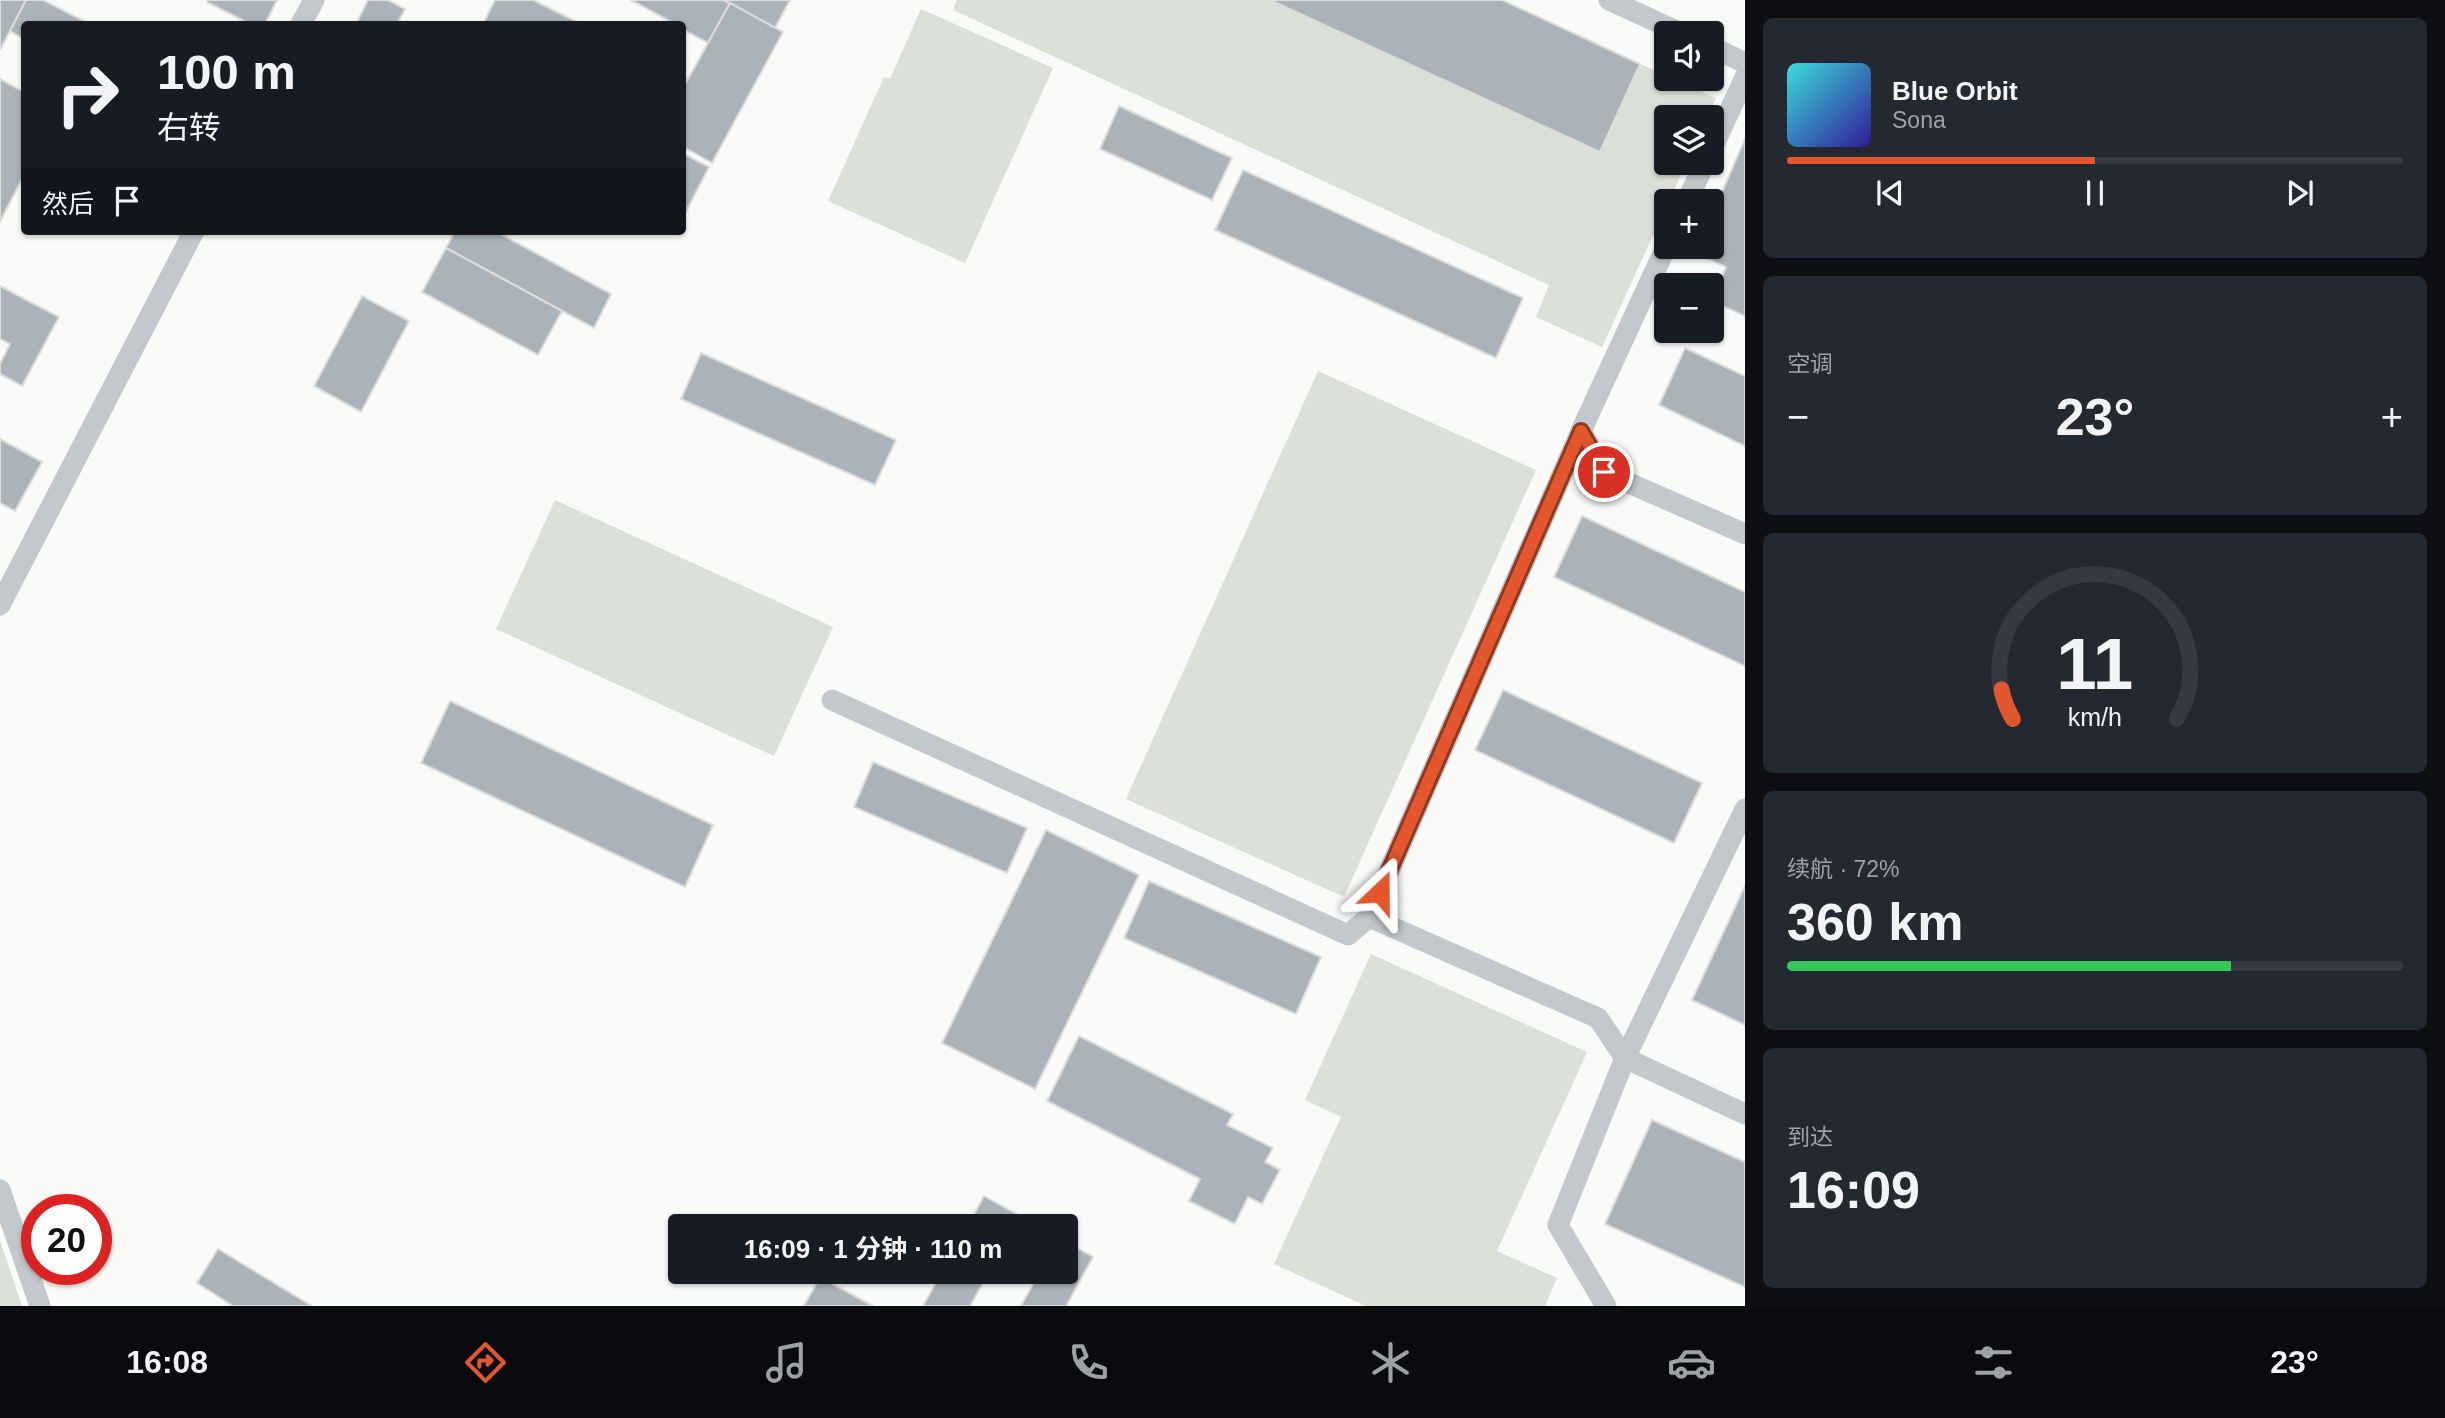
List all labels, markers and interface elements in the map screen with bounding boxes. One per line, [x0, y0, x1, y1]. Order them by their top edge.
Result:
map controls [1654, 21, 1724, 343]
button: sound [1654, 21, 1724, 91]
text: 100 m [157, 45, 296, 99]
icon: right [42, 49, 133, 140]
text: Blue Orbit [1892, 76, 2018, 106]
button: layers [1654, 105, 1724, 175]
text: Sona [1892, 107, 1946, 133]
text: 右转 [157, 110, 221, 146]
icon: previous [1871, 174, 1909, 212]
icon: pause [2076, 174, 2114, 212]
icon: next [2281, 174, 2319, 212]
icon: arrive [108, 182, 146, 220]
text: 然后 [42, 189, 94, 219]
button: + [1654, 189, 1724, 259]
button: − [1654, 273, 1724, 343]
text: 空调 [1787, 351, 1833, 377]
text: 23° [2056, 388, 2134, 446]
text: − [1787, 396, 1809, 438]
text: + [2381, 396, 2403, 438]
pin [1574, 442, 1634, 502]
icon: arrive [1585, 453, 1623, 491]
text: 11 [2057, 623, 2133, 704]
text: km/h [2068, 703, 2122, 731]
position arrow [1343, 855, 1417, 929]
text: 续航 · 72% [1787, 856, 1899, 882]
text: 360 km [1787, 893, 1963, 951]
text: 到达 [1787, 1124, 1833, 1150]
text: 16:09 [1787, 1161, 1920, 1219]
speed limit sign: 20 [21, 1194, 112, 1285]
text: 16:09 · 1 分钟 · 110 m [744, 1234, 1002, 1264]
icon: directions [461, 1338, 510, 1387]
icon: music [762, 1338, 811, 1387]
icon: phone [1064, 1338, 1113, 1387]
icon: climate [1366, 1338, 1415, 1387]
icon: car [1667, 1338, 1716, 1387]
icon: filters [1969, 1338, 2018, 1387]
text: 16:08 [126, 1344, 208, 1380]
text: 23° [2270, 1344, 2319, 1380]

